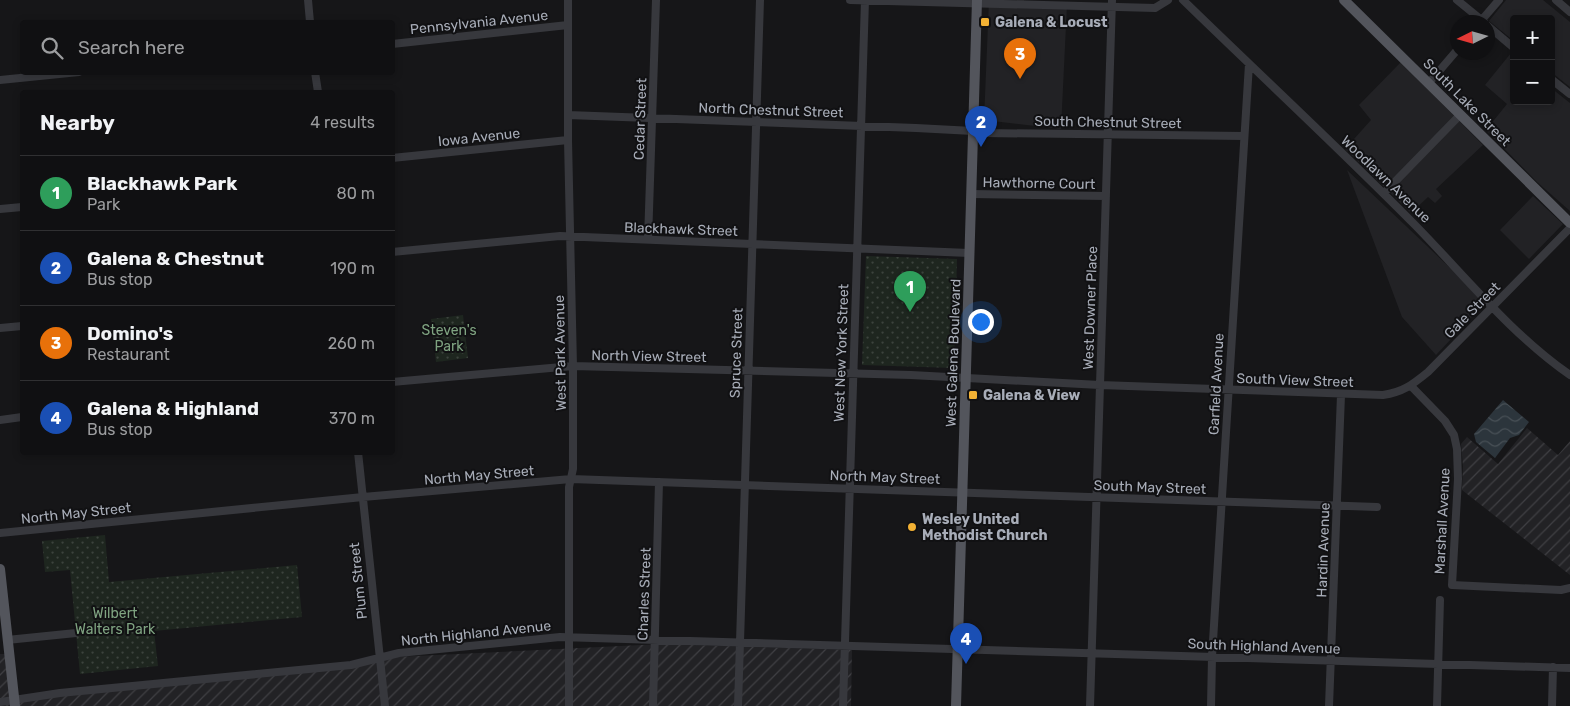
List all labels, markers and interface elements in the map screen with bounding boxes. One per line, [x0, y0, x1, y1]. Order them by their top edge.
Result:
street label: Pennsylvania Avenue [409, 7, 549, 38]
place label: Galena & Locust [995, 14, 1108, 31]
north arrow [1450, 15, 1495, 60]
map controls [1510, 15, 1555, 105]
button: + [1510, 15, 1555, 60]
marker: Galena & Locust [979, 16, 991, 28]
search box [20, 20, 395, 75]
icon: search [38, 34, 66, 62]
text: Search here [78, 36, 185, 59]
pin: 3 [1004, 38, 1036, 79]
street label: South Lake Street [1419, 55, 1514, 150]
button: − [1510, 60, 1555, 105]
street label: Cedar Street [631, 77, 650, 160]
street label: North Chestnut Street [698, 99, 844, 122]
pin: 2 [965, 106, 997, 147]
text: Nearby [40, 110, 115, 135]
text: 4 results [310, 113, 375, 132]
street label: South Chestnut Street [1034, 113, 1182, 132]
street label: Iowa Avenue [437, 125, 521, 150]
street label: Woodlawn Avenue [1337, 132, 1434, 227]
text: Blackhawk Park [87, 172, 237, 195]
street label: Hawthorne Court [983, 174, 1096, 193]
text: 1 [52, 184, 60, 203]
text: 80 m [337, 184, 375, 203]
text: Park [87, 195, 120, 214]
street label: Blackhawk Street [624, 219, 739, 240]
street label: West Downer Place [1080, 246, 1101, 370]
text: Galena & Chestnut [87, 247, 264, 270]
text: 2 [51, 259, 61, 278]
text: 190 m [330, 259, 375, 278]
text: Bus stop [87, 270, 153, 289]
pin: 1 [894, 271, 926, 312]
street label: Gale Street [1441, 278, 1504, 342]
street label: West Galena Boulevard [942, 279, 965, 427]
street label: West New York Street [831, 283, 852, 422]
street label: West Park Avenue [551, 295, 570, 411]
street label: Spruce Street [726, 307, 747, 398]
your location [968, 309, 994, 335]
text: Domino's [87, 322, 173, 345]
park label: Steven's Park [421, 322, 477, 355]
street label: Garfield Avenue [1205, 333, 1228, 435]
text: 3 [51, 334, 61, 353]
text: 260 m [328, 334, 375, 353]
text: Restaurant [87, 345, 170, 364]
street label: North View Street [591, 347, 707, 366]
street label: South View Street [1236, 370, 1354, 391]
place label: Galena & View [983, 387, 1081, 404]
marker: Galena & View [967, 389, 979, 401]
text: Galena & Highland [87, 397, 259, 420]
text: 4 [51, 409, 61, 428]
text: 370 m [329, 409, 375, 428]
text: Bus stop [87, 420, 153, 439]
street label: North May Street [423, 462, 535, 489]
street label: North May Street [829, 467, 941, 488]
street label: Marshall Avenue [1431, 467, 1454, 575]
street label: South May Street [1093, 477, 1207, 498]
street label: North May Street [20, 499, 132, 528]
street label: Hardin Avenue [1313, 502, 1334, 598]
place label: Wesley United Methodist Church [922, 511, 1048, 544]
marker: Wesley United Methodist Church [906, 521, 918, 533]
street label: Plum Street [346, 541, 371, 620]
street label: Charles Street [634, 547, 655, 641]
park label: Wilbert Walters Park [75, 605, 156, 638]
street label: North Highland Avenue [400, 617, 552, 650]
pin: 4 [950, 623, 982, 664]
street label: South Highland Avenue [1187, 635, 1341, 658]

